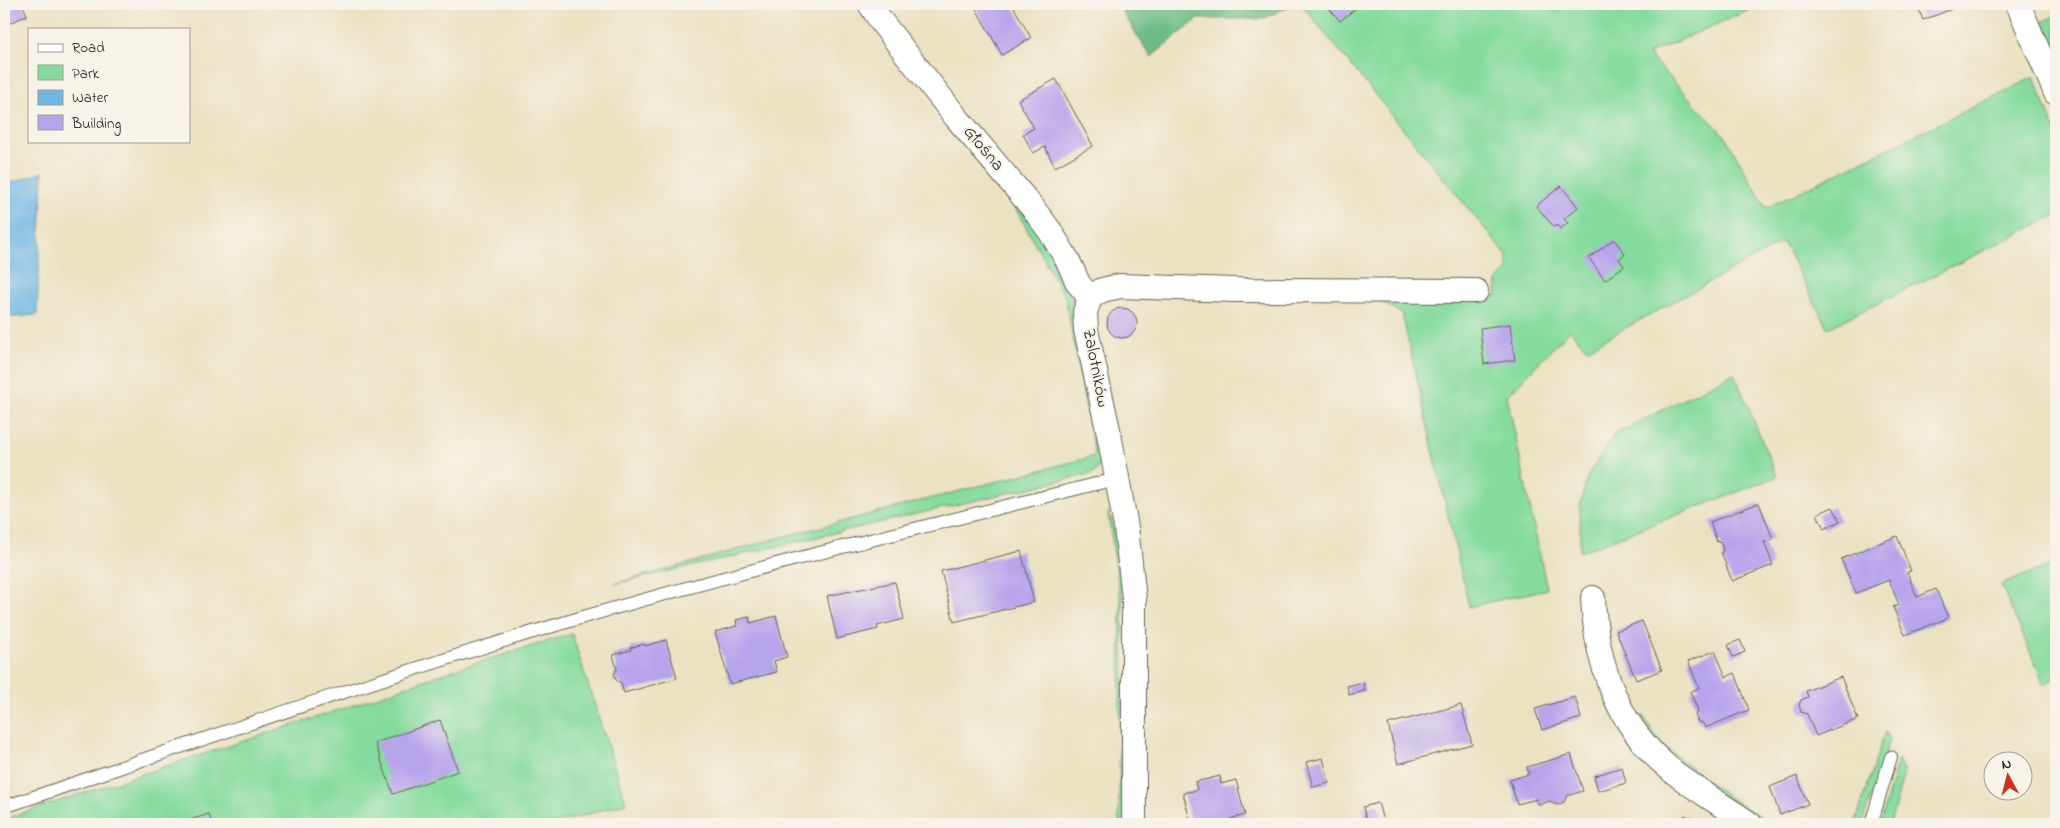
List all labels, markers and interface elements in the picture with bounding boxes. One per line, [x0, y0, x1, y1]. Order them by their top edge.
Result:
legend [28, 28, 190, 142]
text: Road [72, 37, 105, 59]
text: Park [72, 63, 100, 85]
text: Water [72, 87, 108, 109]
text: Building [71, 113, 121, 136]
street label: Głośna [956, 121, 1010, 177]
street label: Zalotników [1075, 326, 1115, 410]
north arrow [1982, 750, 2032, 800]
text: N [2001, 754, 2013, 776]

